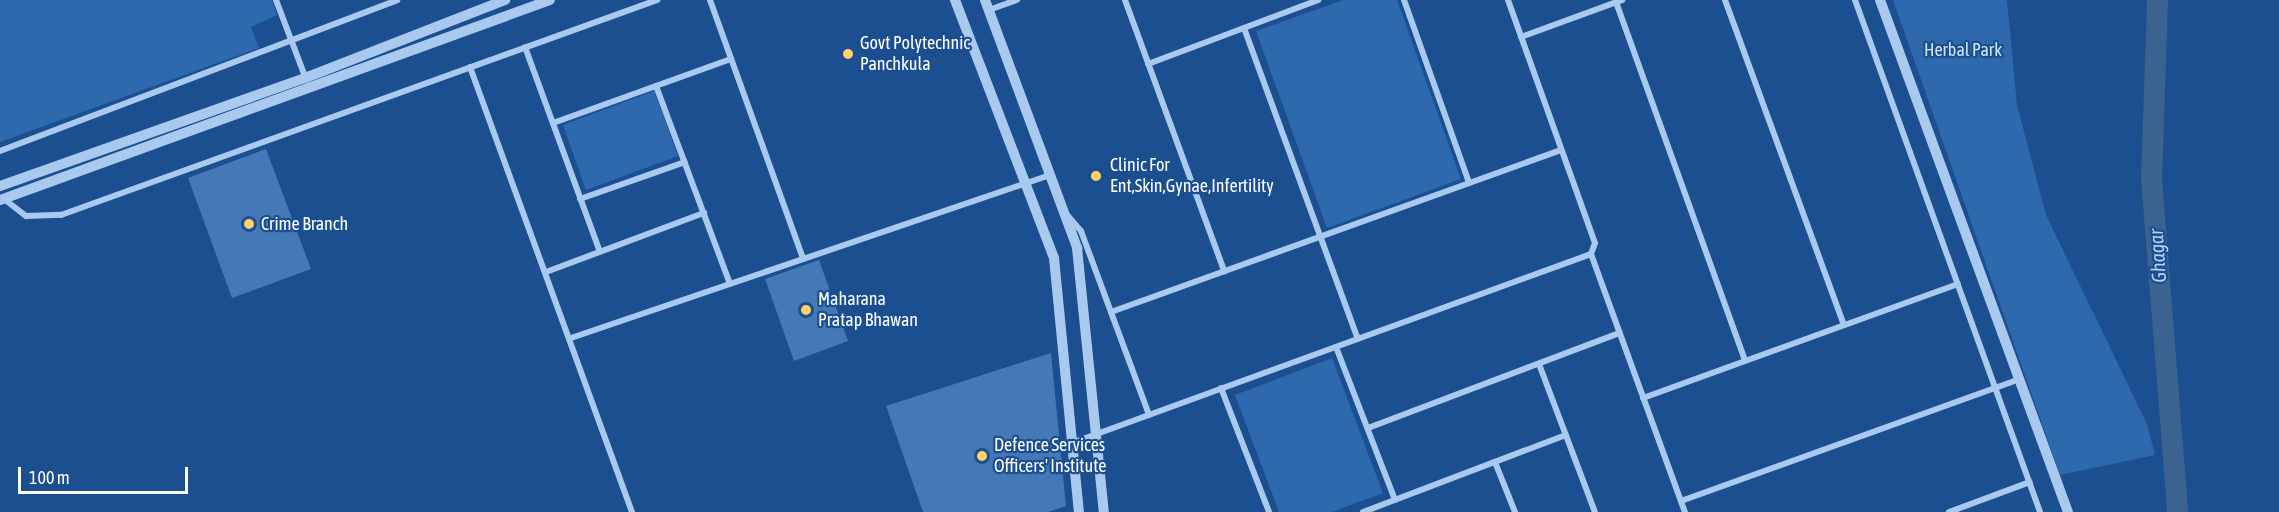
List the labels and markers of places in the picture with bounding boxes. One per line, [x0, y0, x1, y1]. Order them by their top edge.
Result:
place label: Govt Polytechnic Panchkula [860, 33, 970, 76]
marker: Govt Polytechnic Panchkula [841, 47, 855, 61]
place label: Clinic For Ent,Skin,Gynae,Infertility [1110, 155, 1274, 198]
marker: Clinic For Ent,Skin,Gynae,Infertility [1087, 167, 1105, 185]
place label: Crime Branch [261, 213, 348, 235]
marker: Crime Branch [242, 217, 256, 231]
place label: Maharana Pratap Bhawan [818, 289, 918, 332]
marker: Maharana Pratap Bhawan [799, 303, 813, 317]
place label: Defence Services Officers' Institute [994, 435, 1106, 478]
marker: Defence Services Officers' Institute [975, 449, 989, 463]

